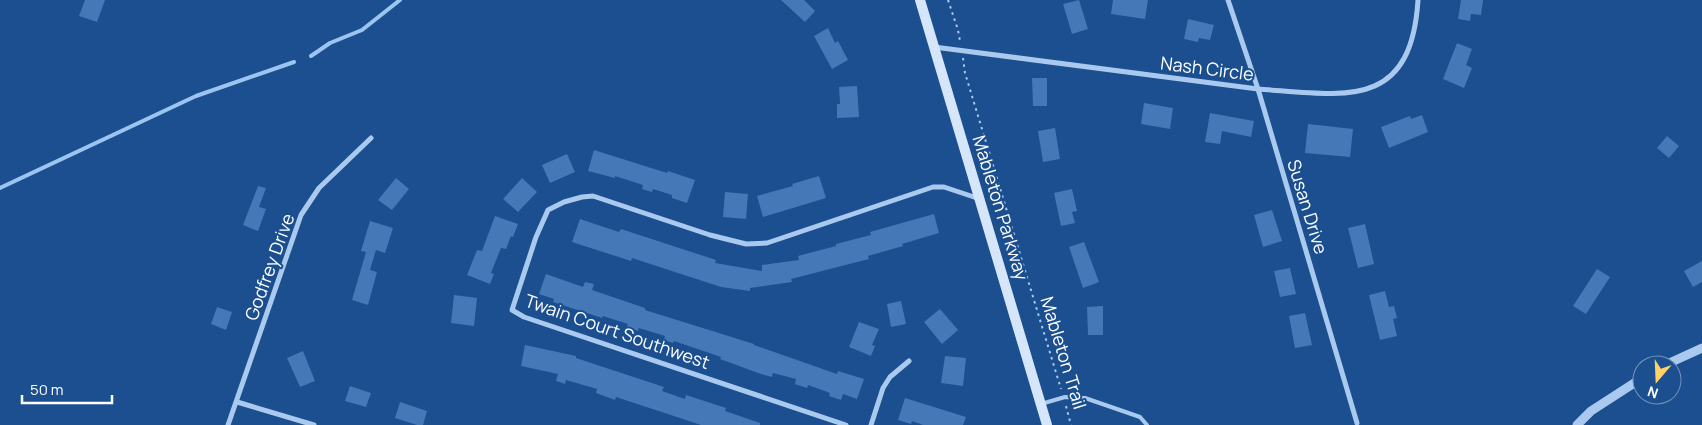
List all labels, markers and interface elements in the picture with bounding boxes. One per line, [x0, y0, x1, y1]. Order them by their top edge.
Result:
street label: Nash Circle [1159, 50, 1255, 86]
street label: Mableton Parkway [967, 132, 1035, 284]
street label: Susan Drive [1282, 157, 1334, 257]
street label: Godfrey Drive [239, 210, 300, 323]
street label: Twain Court Southwest [522, 288, 713, 374]
street label: Mableton Trail [1035, 293, 1092, 412]
north arrow [1632, 355, 1682, 405]
scale bar [22, 372, 112, 404]
text: 50 m [30, 379, 64, 400]
text: N [1645, 382, 1660, 403]

